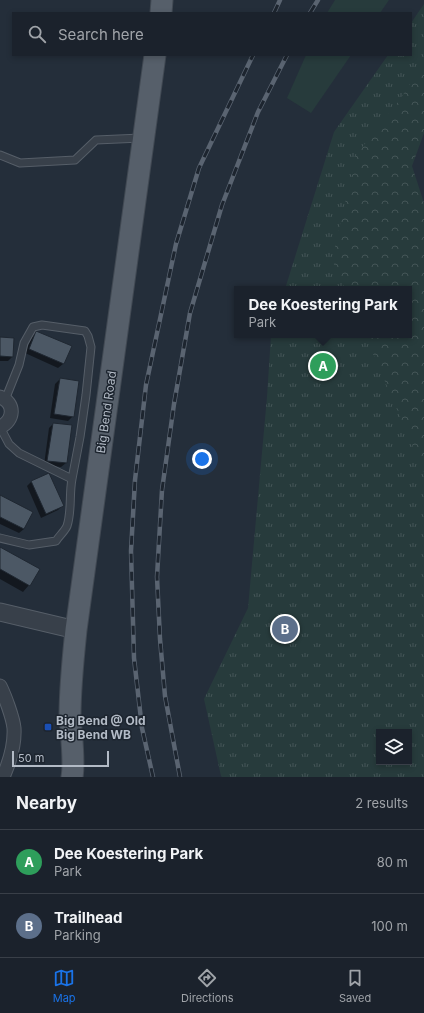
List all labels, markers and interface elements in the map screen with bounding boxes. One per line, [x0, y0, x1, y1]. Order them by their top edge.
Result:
search box [12, 12, 412, 56]
icon: search [26, 23, 48, 45]
text: Search here [58, 25, 144, 44]
popup [234, 286, 412, 338]
text: Dee Koestering Park [248, 295, 398, 314]
text: Park [248, 314, 276, 330]
pin: A [310, 351, 336, 381]
street label: Big Bend Road [93, 370, 119, 454]
your location [192, 449, 212, 469]
pin: B [272, 614, 298, 644]
place label: Big Bend @ Old Big Bend WB [56, 713, 146, 742]
marker: Big Bend @ Old Big Bend WB [43, 722, 53, 732]
map controls [376, 729, 412, 765]
button: layers [376, 729, 412, 765]
scale bar [12, 749, 109, 768]
text: 50 m [18, 751, 44, 765]
text: Nearby [16, 793, 77, 813]
text: 2 results [355, 795, 408, 811]
text: Dee Koestering Park [54, 844, 203, 863]
text: A [24, 854, 34, 870]
text: 80 m [377, 854, 408, 870]
text: Park [54, 863, 82, 879]
text: Trailhead [54, 908, 123, 927]
text: B [25, 918, 33, 934]
text: 100 m [371, 918, 408, 934]
text: Parking [54, 927, 101, 943]
tab: Map [53, 967, 76, 1005]
tab: Directions [181, 967, 234, 1005]
tab: Saved [339, 967, 371, 1005]

